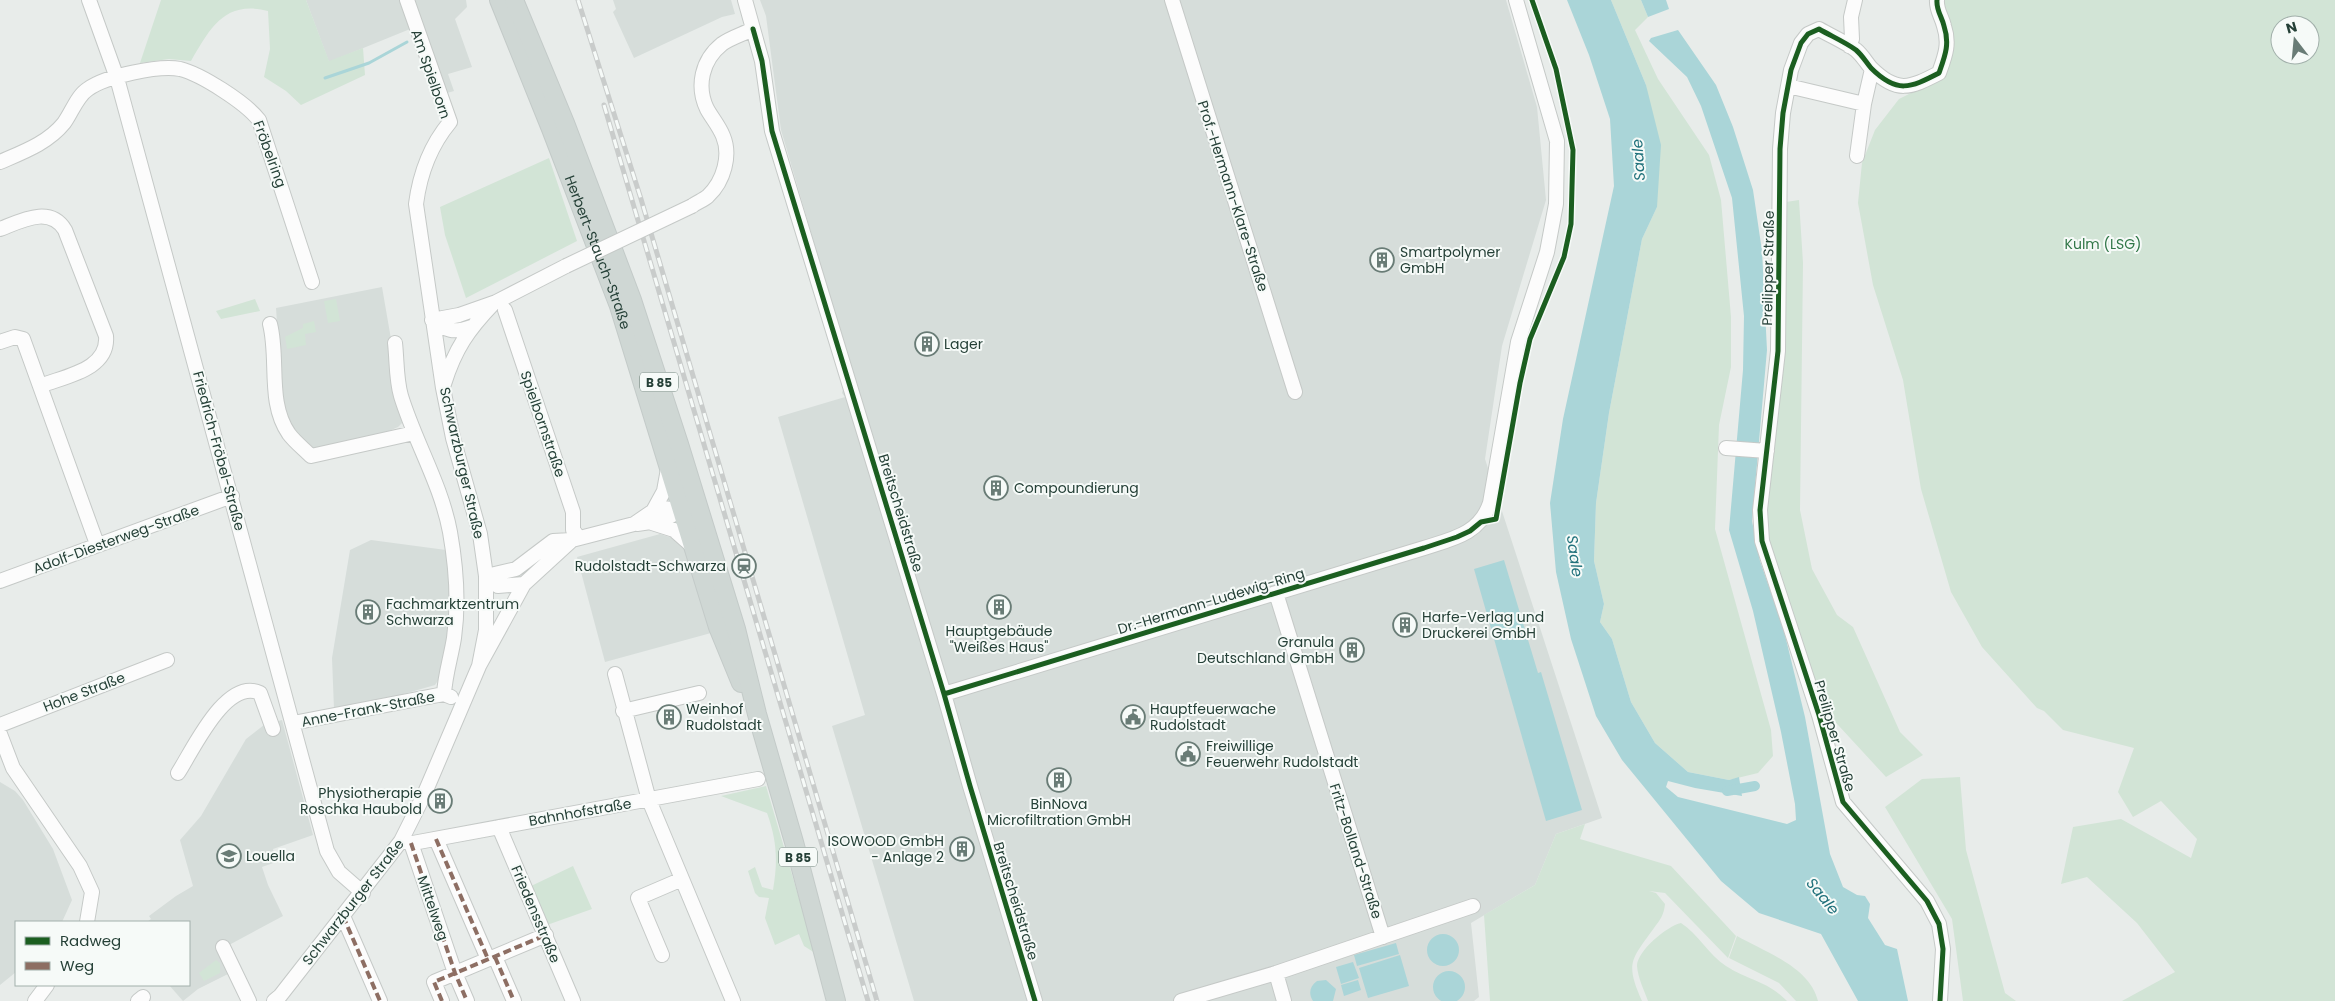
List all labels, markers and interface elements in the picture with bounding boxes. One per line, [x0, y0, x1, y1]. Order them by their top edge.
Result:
north arrow [2270, 15, 2320, 65]
text: N [2284, 16, 2299, 39]
street label: Am Spielborn [406, 27, 456, 121]
street label: Prof.-Hermann-Klare-Straße [1193, 98, 1273, 294]
street label: Fröbelring [249, 118, 291, 190]
water label: Saale [1626, 138, 1650, 182]
street label: Herbert-Stauch-Straße [560, 172, 636, 332]
street label: Preilipper Straße [1757, 210, 1779, 326]
park label: Kulm (LSG) [2065, 234, 2141, 254]
place label: Smartpolymer GmbH [1400, 242, 1501, 278]
building icon: Smartpolymer GmbH [1369, 247, 1395, 273]
building icon: Lager [914, 331, 940, 357]
place label: Lager [944, 334, 983, 354]
street label: Spielbornstraße [515, 368, 571, 480]
street label: Friedrich-Fröbel-Straße [188, 369, 250, 533]
road number: B 85 [640, 372, 678, 392]
street label: Schwarzburger Straße [435, 385, 489, 541]
street label: Breitscheidstraße [874, 451, 929, 575]
building icon: Compoundierung [983, 475, 1009, 501]
place label: Compoundierung [1014, 478, 1139, 498]
street label: Adolf-Diesterweg-Straße [30, 499, 202, 578]
water label: Saale [1562, 534, 1588, 578]
station icon: Rudolstadt-Schwarza [731, 553, 757, 579]
place label: Rudolstadt-Schwarza [575, 556, 726, 576]
street label: Dr.-Hermann-Ludewig-Ring [1115, 563, 1307, 639]
place label: Fachmarktzentrum Schwarza [386, 594, 519, 630]
building icon: Hauptgebäude "Weißes Haus" [986, 594, 1012, 620]
building icon: Fachmarktzentrum Schwarza [355, 599, 381, 625]
place label: Harfe-Verlag und Druckerei GmbH [1422, 607, 1544, 643]
building icon: Harfe-Verlag und Druckerei GmbH [1392, 612, 1418, 638]
place label: Hauptgebäude "Weißes Haus" [946, 621, 1053, 657]
place label: Granula Deutschland GmbH [1197, 632, 1334, 668]
building icon: Granula Deutschland GmbH [1339, 637, 1365, 663]
street label: Hohe Straße [40, 667, 128, 717]
street label: Preilipper Straße [1810, 678, 1861, 794]
street label: Anne-Frank-Straße [300, 686, 437, 732]
place label: Weinhof Rudolstadt [686, 699, 762, 735]
place label: Hauptfeuerwache Rudolstadt [1150, 699, 1276, 735]
building icon: Weinhof Rudolstadt [656, 704, 682, 730]
public building icon: Hauptfeuerwache Rudolstadt [1120, 704, 1146, 730]
place label: Freiwillige Feuerwehr Rudolstadt [1206, 736, 1358, 772]
public building icon: Freiwillige Feuerwehr Rudolstadt [1175, 741, 1201, 767]
building icon: BinNova Microfiltration GmbH [1046, 767, 1072, 793]
street label: Fritz-Bolland-Straße [1325, 781, 1387, 922]
place label: Physiotherapie Roschka Haubold [300, 783, 422, 819]
building icon: Physiotherapie Roschka Haubold [427, 788, 453, 814]
street label: Bahnhofstraße [527, 793, 633, 831]
place label: BinNova Microfiltration GmbH [987, 794, 1131, 830]
place label: ISOWOOD GmbH - Anlage 2 [828, 831, 944, 867]
street label: Schwarzburger Straße [297, 834, 409, 969]
building icon: ISOWOOD GmbH - Anlage 2 [949, 836, 975, 862]
street label: Breitscheidstraße [989, 839, 1044, 963]
school or university icon: Louella [216, 843, 242, 869]
place label: Louella [246, 846, 295, 866]
road number: B 85 [779, 848, 817, 866]
street label: Friedensstraße [506, 862, 566, 966]
street label: Mittelweg [413, 873, 453, 943]
water label: Saale [1802, 873, 1844, 919]
legend [15, 921, 190, 986]
text: Radweg [60, 930, 121, 951]
text: Weg [60, 955, 94, 976]

